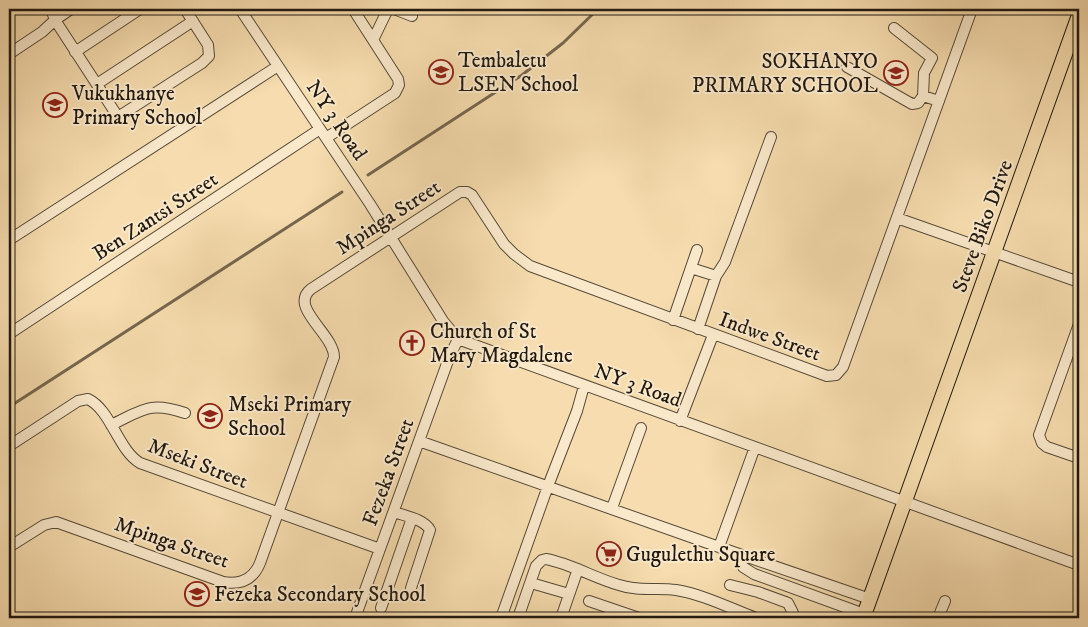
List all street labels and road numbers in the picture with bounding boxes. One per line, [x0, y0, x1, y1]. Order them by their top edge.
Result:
street label: NY 3 Road [300, 76, 373, 166]
street label: Steve Biko Drive [947, 156, 1019, 296]
street label: Ben Zantsi Street [88, 167, 223, 267]
street label: Mpinga Street [331, 174, 446, 261]
street label: Indwe Street [715, 307, 824, 367]
street label: NY 3 Road [590, 358, 685, 414]
street label: Fezeka Street [358, 415, 420, 530]
street label: Mseki Street [144, 433, 252, 495]
street label: Mpinga Street [111, 511, 233, 575]

